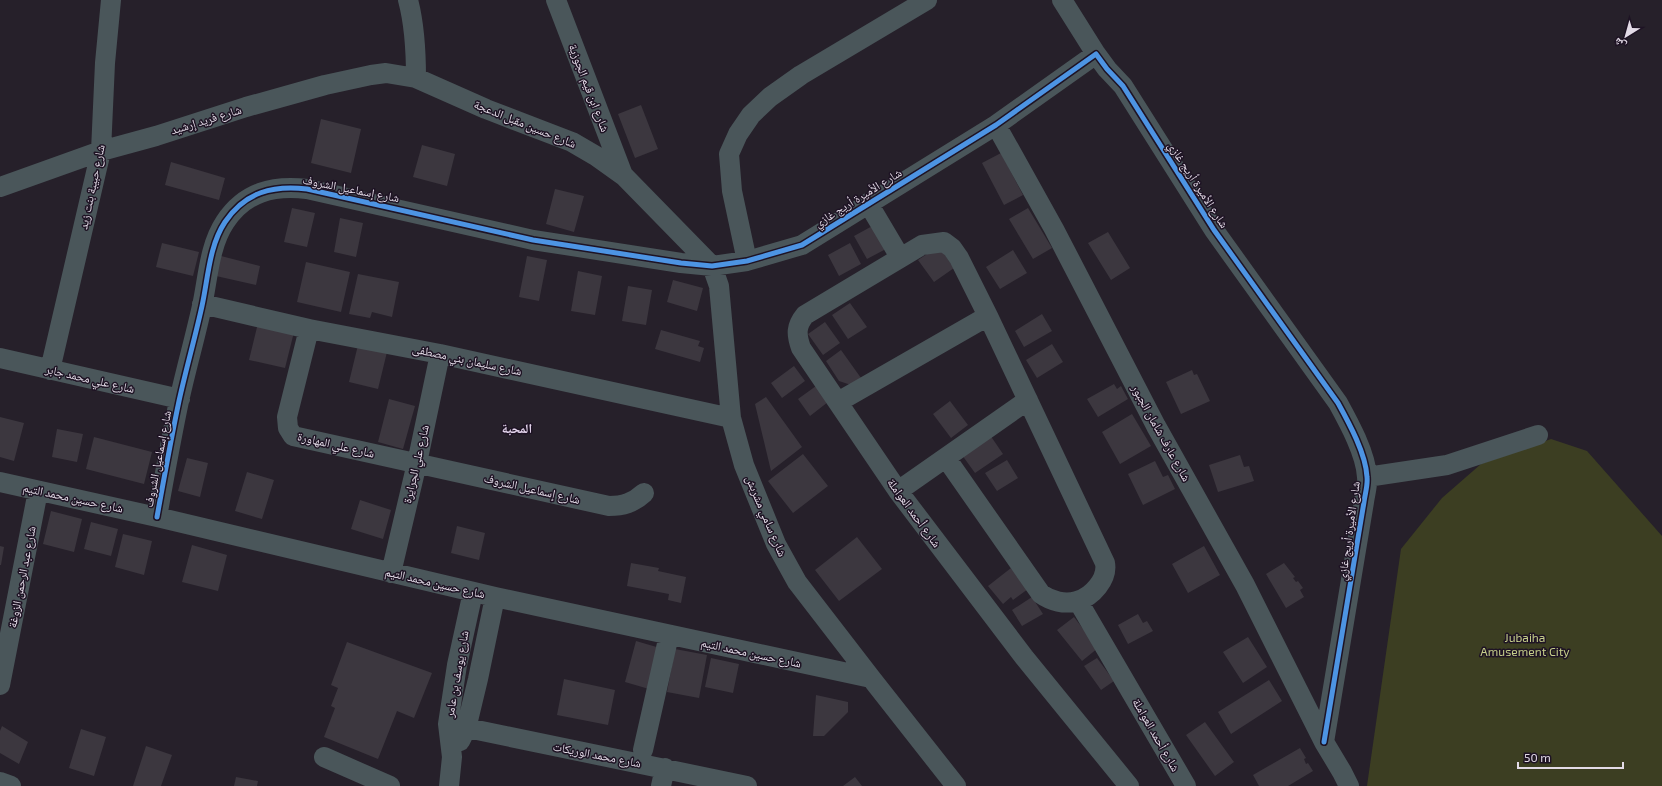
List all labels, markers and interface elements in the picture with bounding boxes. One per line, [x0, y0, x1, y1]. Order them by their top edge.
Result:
north arrow [1606, 16, 1646, 56]
text: ش [1611, 34, 1629, 53]
street label: شارع ابن قيم الجوزية [565, 42, 613, 134]
street label: شارع حسين مقبل الدعجة [471, 96, 579, 152]
street label: شارع فريد إرشيد [169, 102, 243, 138]
street label: شارع الأميرة أريج غازي [1162, 139, 1232, 233]
street label: شارع حبيبة بنت زيد [75, 143, 109, 231]
street label: شارع الأميرة أريج غازي [811, 165, 906, 233]
street label: شارع إسماعيل الشروف [301, 172, 401, 206]
street label: شارع سليمان بني مصطفى [410, 341, 523, 381]
street label: شارع علي محمد جابر [42, 361, 136, 399]
street label: شارع عارف شامان الجبور [1127, 381, 1194, 484]
street label: شارع إسماعيل الشروف [141, 409, 175, 509]
district label: المحبة [502, 420, 532, 436]
street label: شارع علي الجرايرة [399, 423, 435, 505]
street label: شارع علي المهاورة [295, 428, 376, 464]
street label: شارع إسماعيل الشروف [482, 470, 582, 508]
street label: شارع سامي مشربش [740, 473, 790, 560]
street label: شارع أحمد العواملة [883, 475, 945, 551]
street label: شارع حسين محمد التيم [21, 480, 125, 516]
street label: شارع الأميرة أريج غازي [1334, 480, 1366, 582]
street label: شارع عبد الرحمن الزوغة [4, 525, 40, 629]
street label: شارع حسين محمد التيم [383, 564, 487, 602]
street label: شارع يوسف بن عامر [441, 629, 473, 720]
park label: Jubaiha Amusement City [1480, 630, 1570, 658]
street label: شارع حسين محمد التيم [699, 635, 803, 671]
street label: شارع أحمد العواملة [1129, 695, 1183, 775]
street label: شارع محمد الوريكات [551, 739, 643, 771]
scale bar [1518, 744, 1623, 770]
text: 50 m [1524, 750, 1551, 764]

